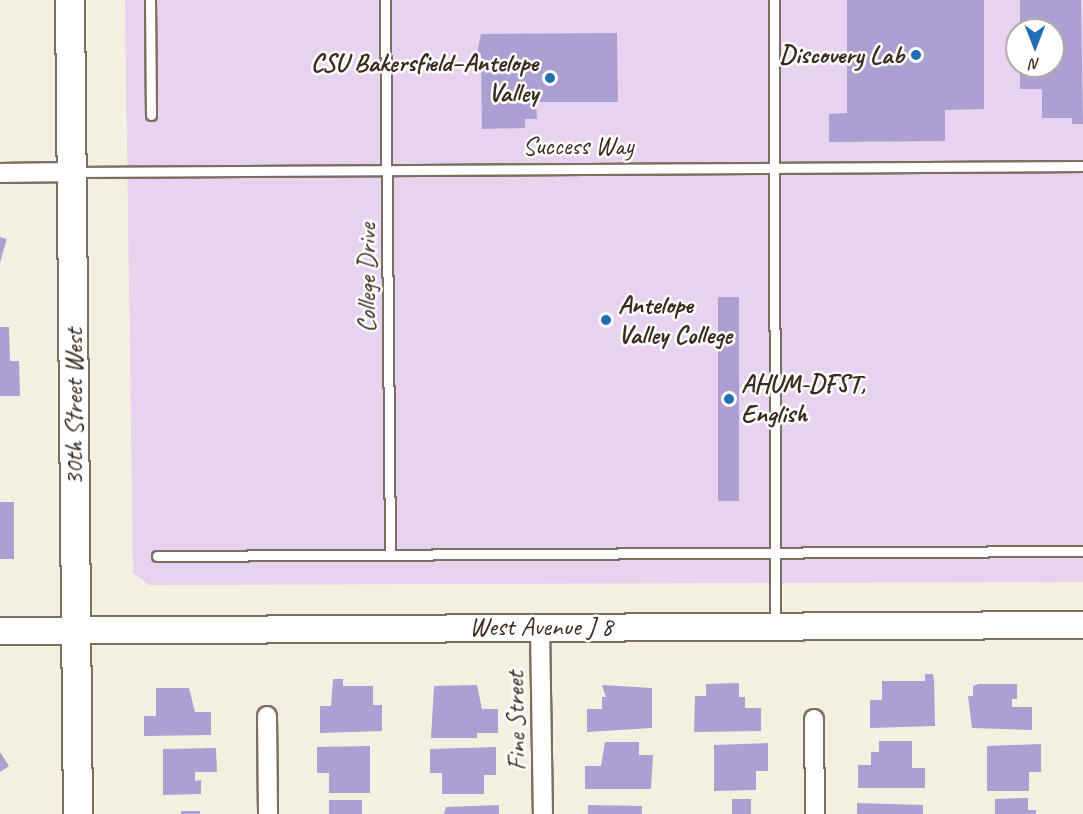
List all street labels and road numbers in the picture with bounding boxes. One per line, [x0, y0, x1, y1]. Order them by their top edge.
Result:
street label: Success Way [523, 130, 633, 162]
street label: College Drive [351, 223, 383, 333]
street label: 30th Street West [58, 328, 90, 486]
street label: West Avenue J 8 [469, 611, 613, 643]
street label: Fine Street [500, 671, 532, 771]

